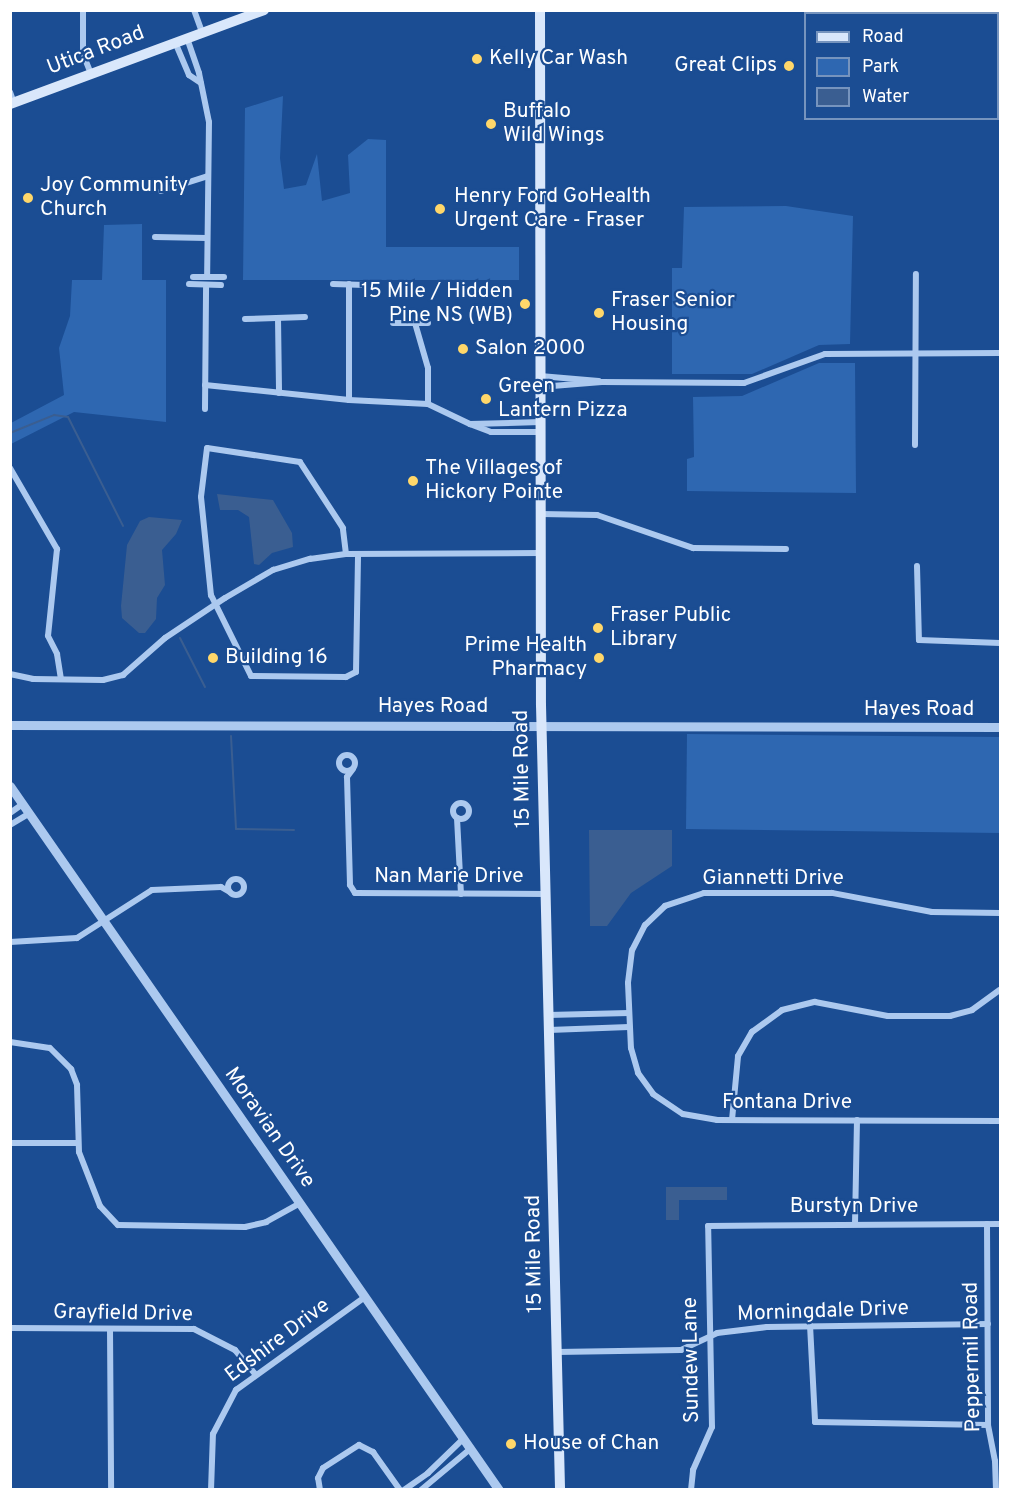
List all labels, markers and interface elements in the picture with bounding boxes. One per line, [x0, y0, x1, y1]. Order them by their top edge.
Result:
legend [804, 12, 999, 120]
street label: Utica Road [44, 21, 148, 81]
text: Road [862, 26, 904, 49]
place label: Kelly Car Wash [489, 46, 629, 72]
marker: Kelly Car Wash [470, 52, 484, 66]
place label: Great Clips [674, 53, 777, 79]
text: Park [862, 56, 899, 79]
marker: Great Clips [782, 59, 796, 73]
text: Water [862, 86, 909, 109]
place label: Buffalo Wild Wings [503, 99, 605, 149]
marker: Buffalo Wild Wings [484, 117, 498, 131]
place label: Joy Community Church [40, 173, 188, 223]
place label: Henry Ford GoHealth Urgent Care - Fraser [454, 184, 651, 234]
marker: Joy Community Church [21, 191, 35, 205]
marker: Henry Ford GoHealth Urgent Care - Fraser [431, 200, 449, 218]
place label: 15 Mile / Hidden Pine NS (WB) [361, 279, 513, 329]
place label: Fraser Senior Housing [611, 288, 735, 338]
marker: 15 Mile / Hidden Pine NS (WB) [518, 297, 532, 311]
marker: Fraser Senior Housing [592, 306, 606, 320]
place label: Salon 2000 [475, 336, 585, 362]
marker: Salon 2000 [456, 342, 470, 356]
place label: Green Lantern Pizza [498, 374, 627, 424]
marker: Green Lantern Pizza [479, 392, 493, 406]
place label: The Villages of Hickory Pointe [425, 456, 563, 506]
marker: The Villages of Hickory Pointe [406, 474, 420, 488]
place label: Fraser Public Library [610, 603, 731, 653]
marker: Fraser Public Library [591, 621, 605, 635]
place label: Prime Health Pharmacy [464, 633, 587, 683]
place label: Building 16 [225, 645, 328, 671]
marker: Building 16 [206, 651, 220, 665]
marker: Prime Health Pharmacy [592, 651, 606, 665]
street label: Hayes Road [378, 694, 488, 720]
street label: Hayes Road [864, 697, 974, 723]
street label: 15 Mile Road [509, 710, 537, 828]
street label: Nan Marie Drive [374, 864, 524, 890]
street label: Giannetti Drive [702, 866, 844, 892]
street label: Moravian Drive [218, 1063, 320, 1193]
street label: Fontana Drive [722, 1090, 852, 1116]
street label: Burstyn Drive [790, 1194, 918, 1220]
street label: 15 Mile Road [521, 1195, 549, 1313]
street label: Peppermil Road [959, 1282, 987, 1432]
street label: Edshire Drive [221, 1294, 335, 1388]
street label: Morningdale Drive [737, 1296, 909, 1328]
street label: Sundew Lane [678, 1297, 706, 1423]
street label: Grayfield Drive [53, 1300, 193, 1328]
place label: House of Chan [523, 1431, 659, 1457]
marker: House of Chan [504, 1437, 518, 1451]

